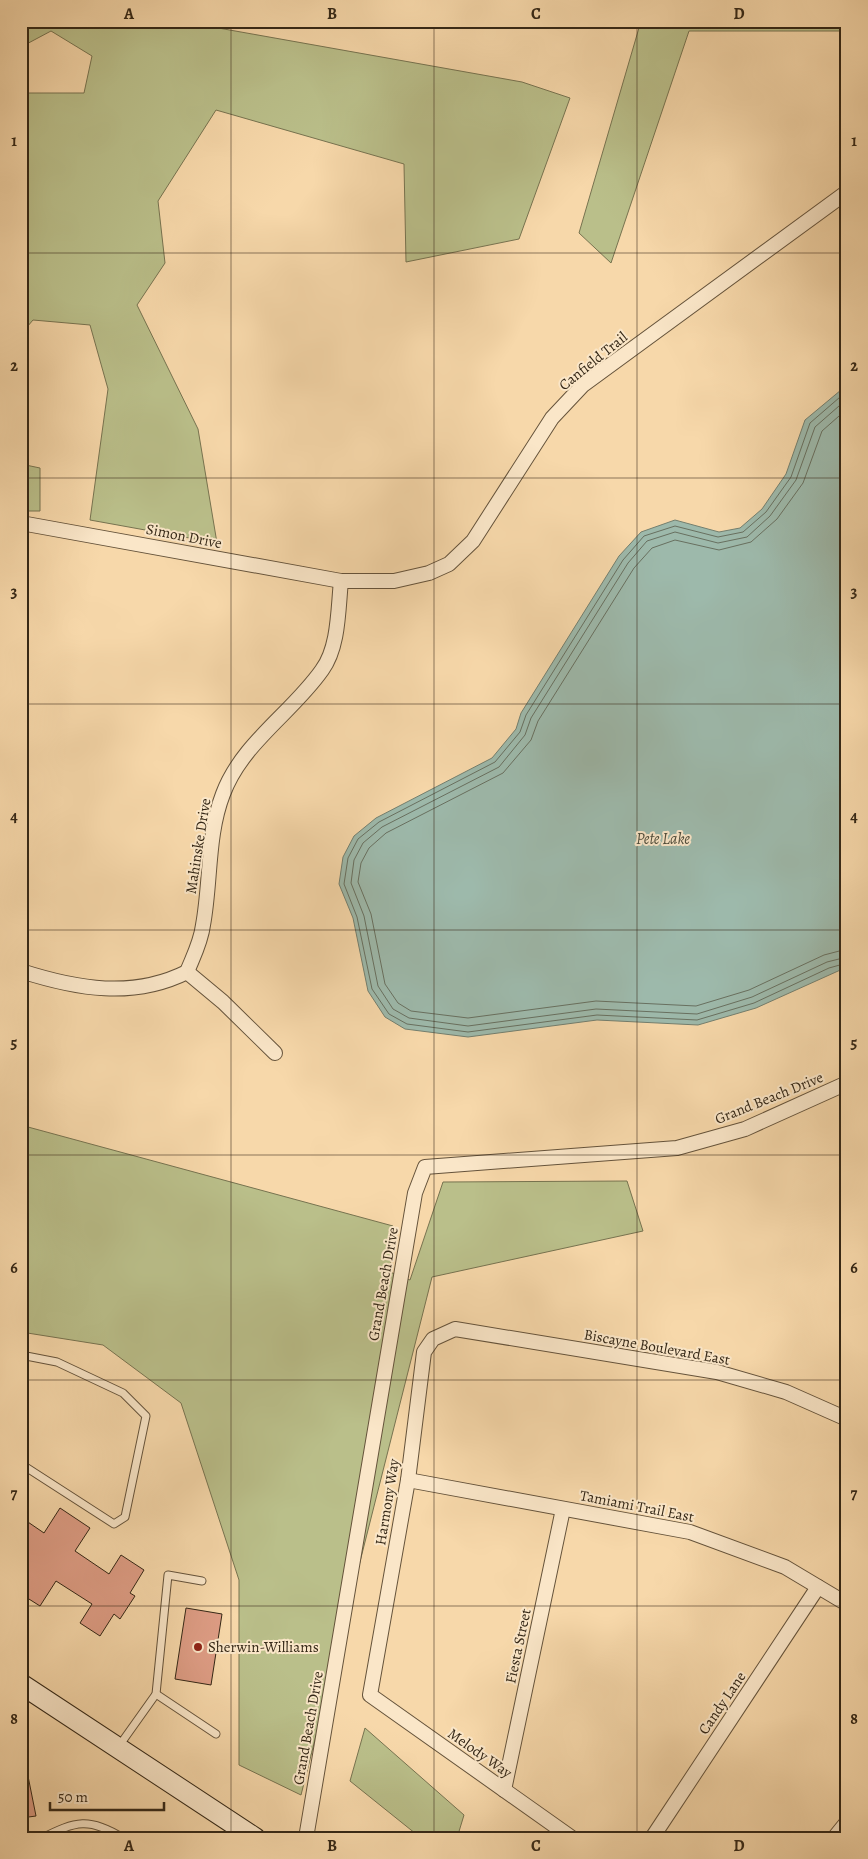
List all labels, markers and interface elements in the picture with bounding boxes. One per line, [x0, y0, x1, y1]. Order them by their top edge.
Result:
text: A [123, 3, 135, 25]
text: B [327, 3, 337, 25]
text: C [531, 3, 541, 25]
text: D [733, 3, 745, 25]
text: 1 [11, 130, 17, 152]
text: 1 [851, 130, 857, 152]
street label: Canfield Trail [554, 327, 632, 395]
text: 2 [10, 355, 18, 377]
text: 2 [850, 355, 858, 377]
street label: Simon Drive [144, 519, 224, 553]
text: 3 [11, 581, 18, 603]
text: 3 [851, 581, 858, 603]
street label: Mahinske Drive [181, 796, 215, 895]
text: 4 [10, 806, 18, 828]
text: 4 [850, 806, 858, 828]
water label: Pete Lake [636, 828, 690, 850]
text: 5 [11, 1032, 18, 1054]
text: 5 [851, 1032, 858, 1054]
street label: Grand Beach Drive [712, 1067, 826, 1129]
street label: Grand Beach Drive [363, 1225, 403, 1342]
text: 6 [10, 1257, 18, 1279]
text: 6 [850, 1257, 858, 1279]
street label: Biscayne Boulevard East [582, 1324, 732, 1370]
street label: Harmony Way [370, 1457, 404, 1547]
text: 7 [11, 1483, 18, 1505]
text: 7 [851, 1483, 858, 1505]
street label: Tamiami Trail East [578, 1485, 696, 1527]
street label: Fiesta Street [500, 1607, 536, 1685]
place label: Sherwin-Williams [208, 1637, 319, 1657]
marker: Sherwin-Williams [192, 1641, 204, 1653]
street label: Candy Lane [694, 1667, 751, 1738]
street label: Grand Beach Drive [288, 1669, 328, 1786]
text: 8 [10, 1708, 18, 1730]
text: 8 [850, 1708, 858, 1730]
street label: Melody Way [444, 1724, 516, 1783]
scale bar [50, 1779, 164, 1811]
text: 50 m [58, 1787, 88, 1807]
text: A [123, 1835, 135, 1857]
text: B [327, 1835, 337, 1857]
text: C [531, 1835, 541, 1857]
text: D [733, 1835, 745, 1857]

